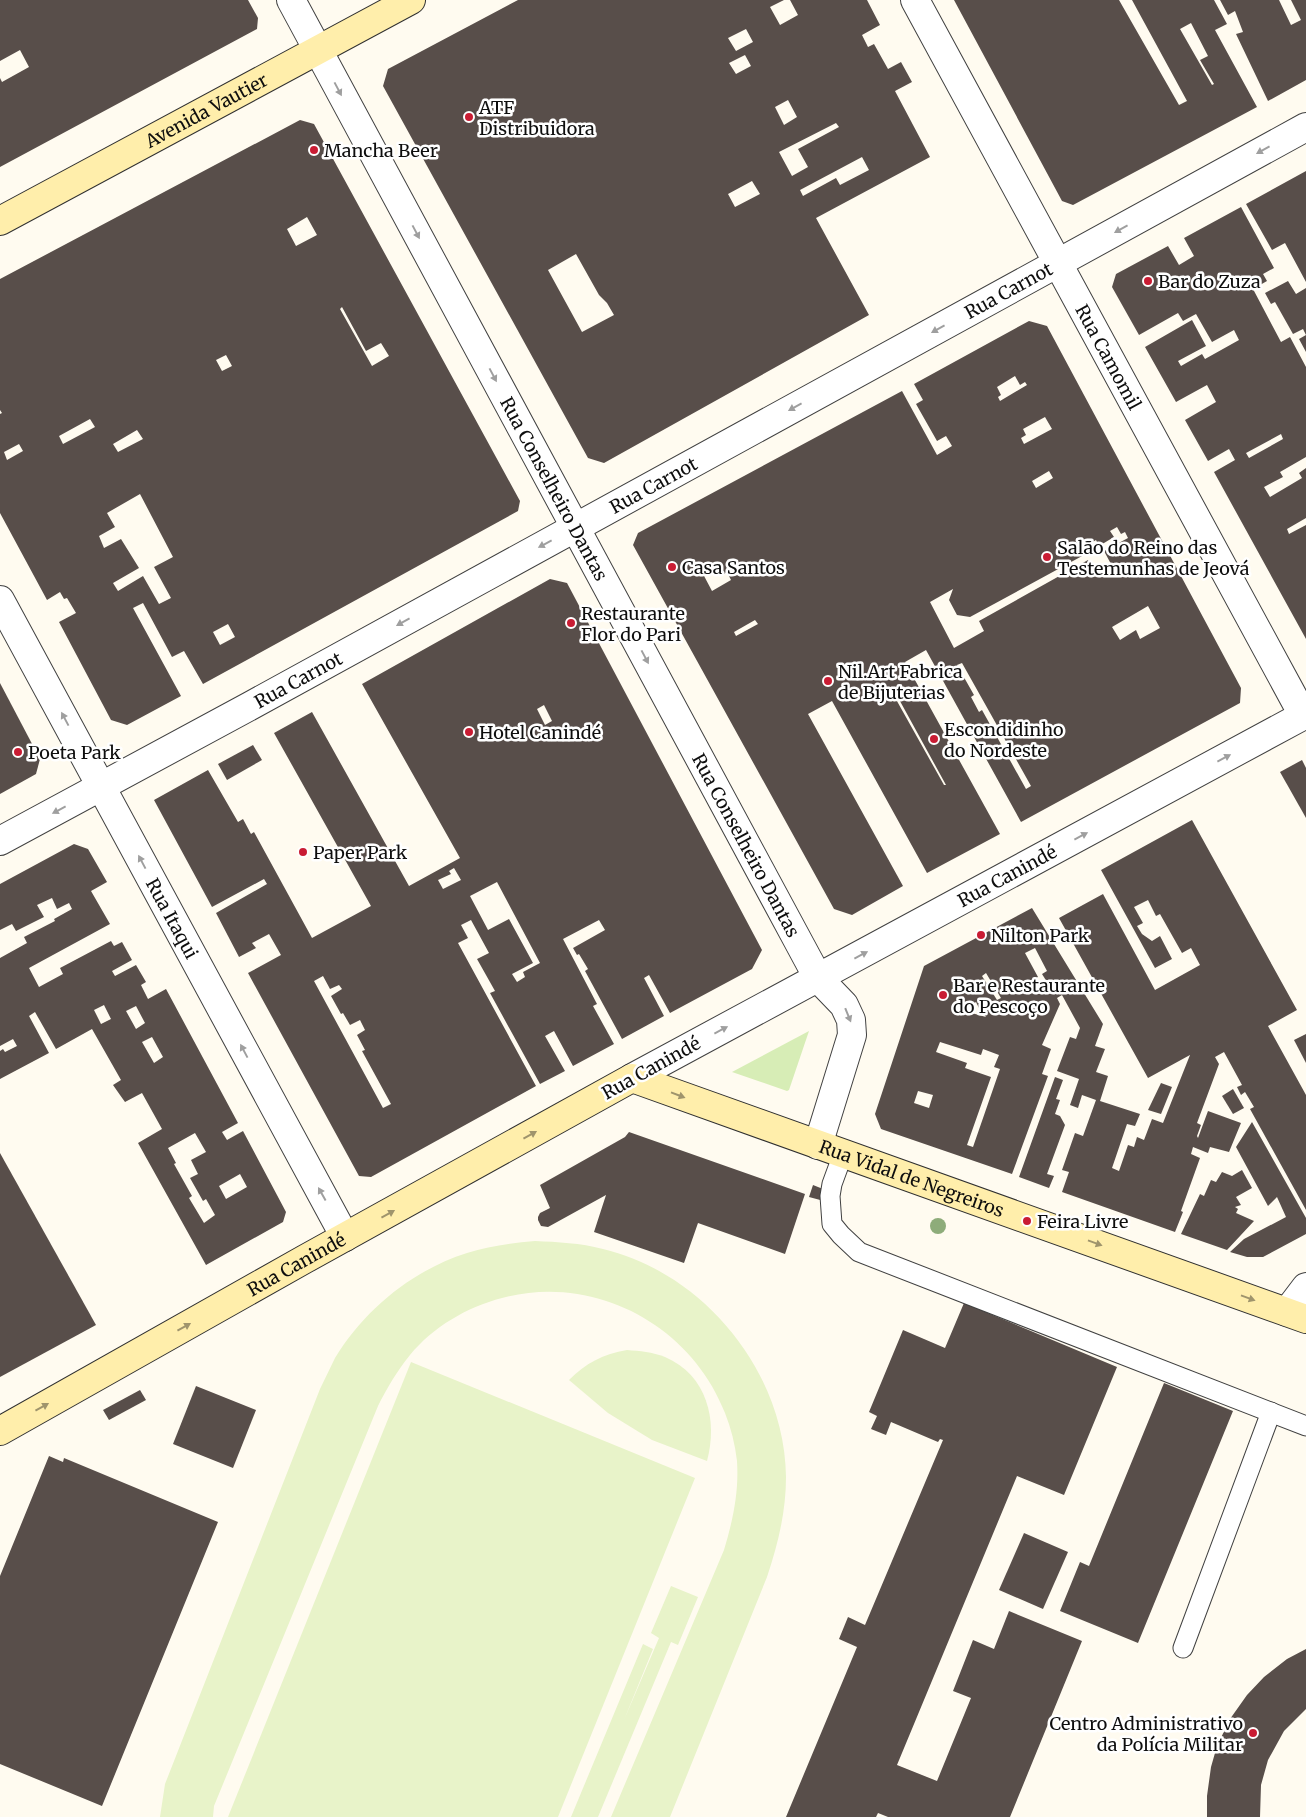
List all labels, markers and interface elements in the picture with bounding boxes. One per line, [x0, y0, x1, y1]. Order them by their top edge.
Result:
street label: Avenida Vautier [140, 68, 271, 153]
one-way arrow [334, 83, 343, 96]
place label: ATF Distribuidora [478, 96, 595, 140]
marker: ATF Distribuidora [463, 111, 475, 123]
place label: Mancha Beer [324, 139, 438, 162]
marker: Mancha Beer [308, 144, 320, 156]
one-way arrow [1257, 146, 1270, 155]
one-way arrow [1114, 224, 1127, 233]
one-way arrow [412, 225, 420, 239]
street label: Rua Carnot [960, 257, 1056, 324]
place label: Bar do Zuza [1158, 270, 1261, 293]
marker: Bar do Zuza [1142, 275, 1154, 287]
street label: Rua Camomil [1071, 300, 1147, 414]
one-way arrow [930, 325, 945, 333]
one-way arrow [489, 368, 497, 382]
street label: Rua Conselheiro Dantas [495, 393, 613, 585]
one-way arrow [788, 403, 802, 411]
street label: Rua Carnot [605, 452, 701, 518]
place label: Salão do Reino das Testemunhas de Jeová [1057, 536, 1250, 580]
one-way arrow [538, 540, 552, 548]
marker: Salão do Reino das Testemunhas de Jeová [1041, 551, 1053, 563]
place label: Casa Santos [682, 556, 785, 579]
marker: Casa Santos [666, 561, 678, 573]
place label: Restaurante Flor do Pari [581, 602, 685, 646]
marker: Restaurante Flor do Pari [565, 617, 577, 629]
one-way arrow [395, 618, 410, 626]
street label: Rua Carnot [250, 646, 346, 713]
one-way arrow [641, 649, 649, 664]
place label: Nil.Art Fabrica de Bijuterias [838, 660, 963, 704]
marker: Nil.Art Fabrica de Bijuterias [822, 675, 834, 687]
one-way arrow [61, 712, 69, 727]
place label: Escondidinho do Nordeste [944, 718, 1064, 762]
place label: Hotel Canindé [479, 721, 601, 744]
marker: Hotel Canindé [463, 726, 475, 738]
marker: Escondidinho do Nordeste [928, 733, 940, 745]
place label: Poeta Park [28, 741, 121, 764]
marker: Poeta Park [12, 746, 24, 758]
street label: Rua Conselheiro Dantas [688, 749, 805, 941]
one-way arrow [1217, 754, 1231, 762]
one-way arrow [51, 806, 66, 814]
one-way arrow [1074, 831, 1088, 840]
street label: Rua Canindé [953, 840, 1060, 912]
place label: Paper Park [313, 841, 408, 864]
marker: Paper Park [297, 846, 309, 858]
one-way arrow [138, 855, 146, 870]
street label: Rua Itaqui [141, 874, 204, 963]
place label: Nilton Park [991, 924, 1090, 947]
marker: Nilton Park [975, 929, 987, 941]
one-way arrow [855, 950, 868, 959]
place label: Bar e Restaurante do Pescoço [953, 974, 1105, 1018]
marker: Bar e Restaurante do Pescoço [937, 989, 949, 1001]
one-way arrow [845, 1008, 853, 1022]
one-way arrow [714, 1026, 729, 1034]
street label: Rua Canindé [598, 1032, 704, 1104]
one-way arrow [240, 1045, 249, 1058]
one-way arrow [671, 1091, 686, 1099]
one-way arrow [522, 1131, 537, 1139]
street label: Rua Vidal de Negreiros [816, 1134, 1007, 1222]
one-way arrow [317, 1188, 326, 1201]
one-way arrow [381, 1209, 394, 1218]
place label: Feira Livre [1037, 1210, 1128, 1233]
marker: Feira Livre [1021, 1215, 1033, 1227]
street label: Rua Canindé [243, 1227, 349, 1301]
one-way arrow [1088, 1239, 1103, 1247]
one-way arrow [1241, 1294, 1256, 1302]
one-way arrow [177, 1323, 191, 1332]
one-way arrow [35, 1403, 50, 1411]
place label: Centro Administrativo da Polícia Militar [1049, 1712, 1243, 1756]
marker: Centro Administrativo da Polícia Militar [1247, 1727, 1259, 1739]

